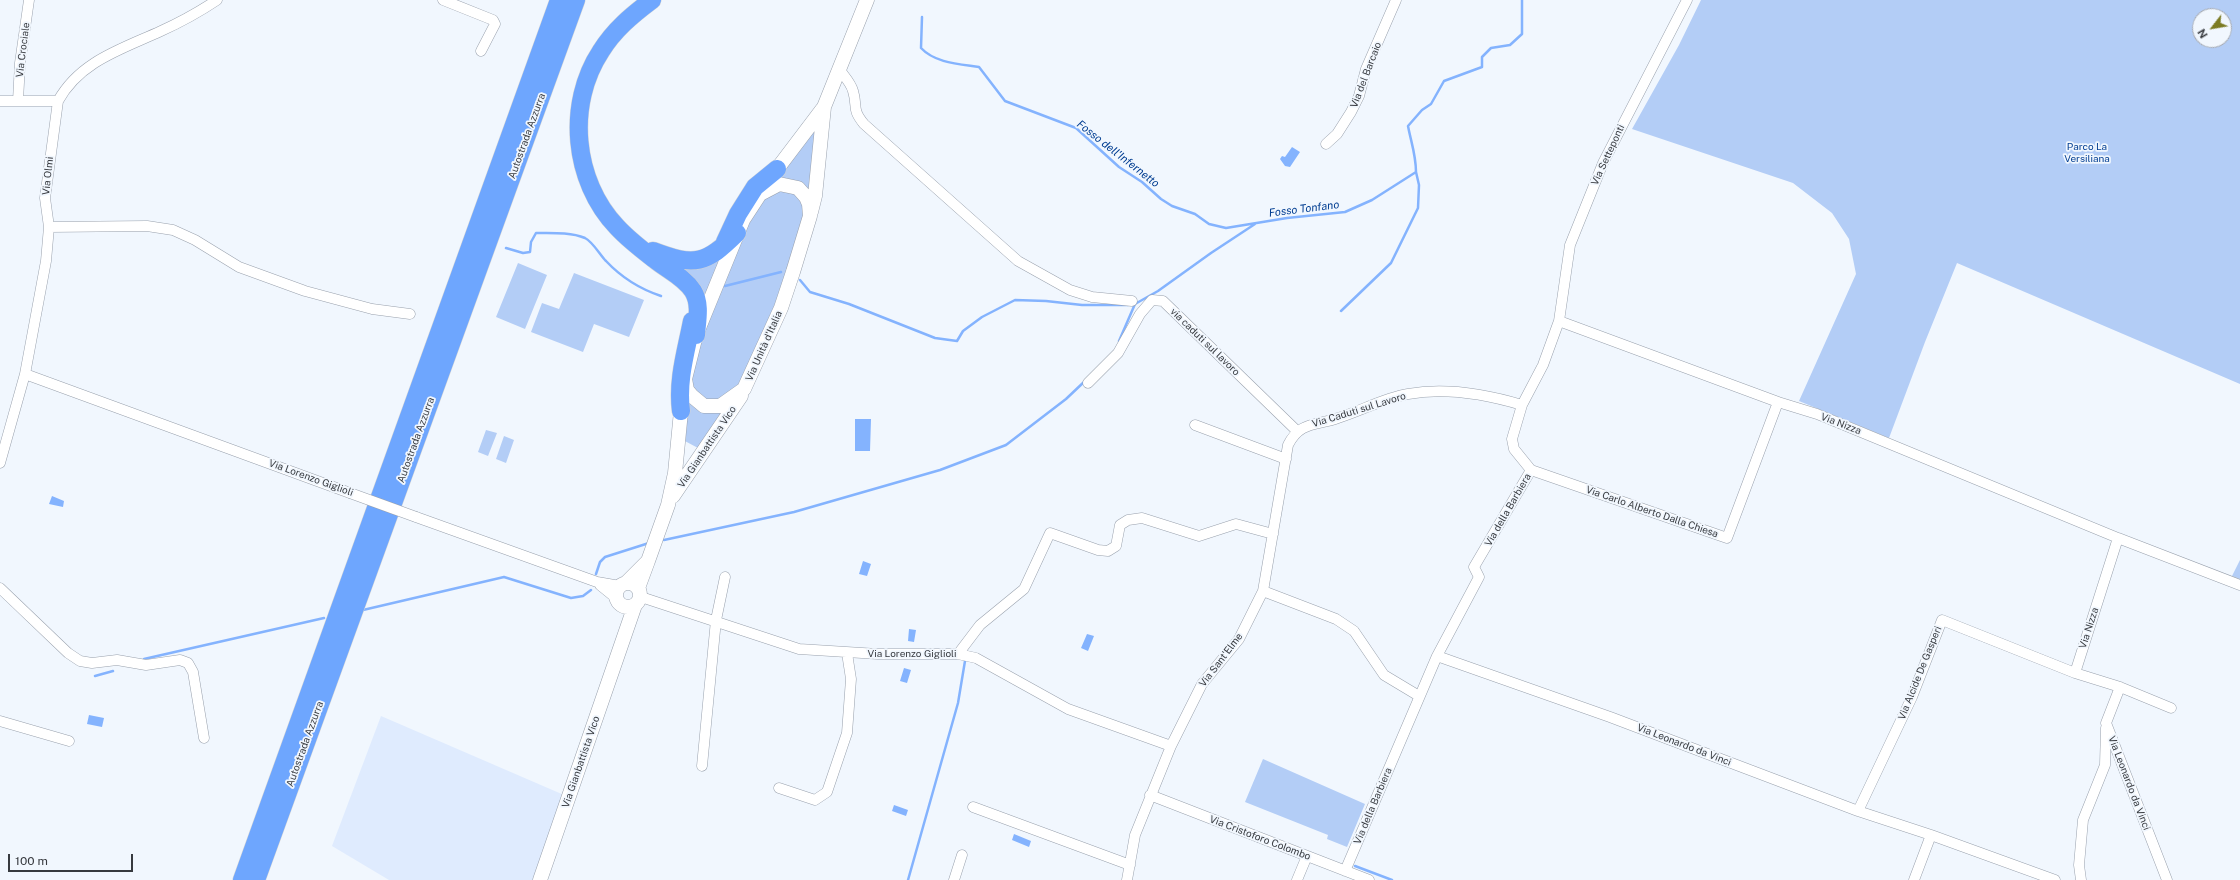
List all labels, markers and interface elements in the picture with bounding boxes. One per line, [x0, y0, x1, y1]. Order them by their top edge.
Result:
north arrow [2192, 8, 2232, 48]
street label: Via Crociale [14, 22, 32, 78]
text: N [2195, 27, 2210, 40]
street label: Via del Barcaio [1348, 40, 1384, 110]
street label: Autostrada Azzurra [506, 92, 548, 180]
water label: Fosso dell'Infernetto [1074, 118, 1162, 190]
street label: Via Setteponti [1589, 123, 1627, 187]
park label: Parco La Versiliana [2064, 141, 2110, 164]
street label: Via Olmi [40, 156, 56, 196]
water label: Fosso Tonfano [1268, 198, 1340, 220]
street label: via caduti sul lavoro [1168, 306, 1242, 378]
street label: Via Unità d'Italia [743, 309, 785, 383]
street label: Via Caduti sul Lavoro [1311, 390, 1407, 430]
street label: Autostrada Azzurra [395, 396, 437, 484]
street label: Via Gianbattista Vico [675, 404, 739, 490]
street label: Via Nizza [1819, 411, 1863, 437]
street label: Via Lorenzo Giglioli [267, 457, 355, 499]
street label: Via della Barbiera [1482, 471, 1534, 549]
street label: Via Carlo Alberto Dalla Chiesa [1584, 484, 1720, 540]
street label: Via Nizza [2077, 606, 2101, 650]
street label: Via Alcide De Gasperi [1896, 624, 1944, 722]
street label: Via Sant'Elme [1197, 631, 1245, 689]
street label: Via Lorenzo Giglioli [867, 648, 957, 660]
street label: Autostrada Azzurra [284, 700, 326, 788]
street label: Via Gianbattista Vico [560, 715, 602, 809]
street label: Via Leonardo da Vinci [1635, 721, 1733, 769]
street label: Via Leonardo da Vinci [2105, 734, 2153, 832]
street label: Via della Barbiera [1351, 766, 1395, 846]
street label: Via Cristoforo Colombo [1208, 813, 1312, 863]
scale bar [10, 846, 135, 872]
text: 100 m [15, 854, 48, 868]

